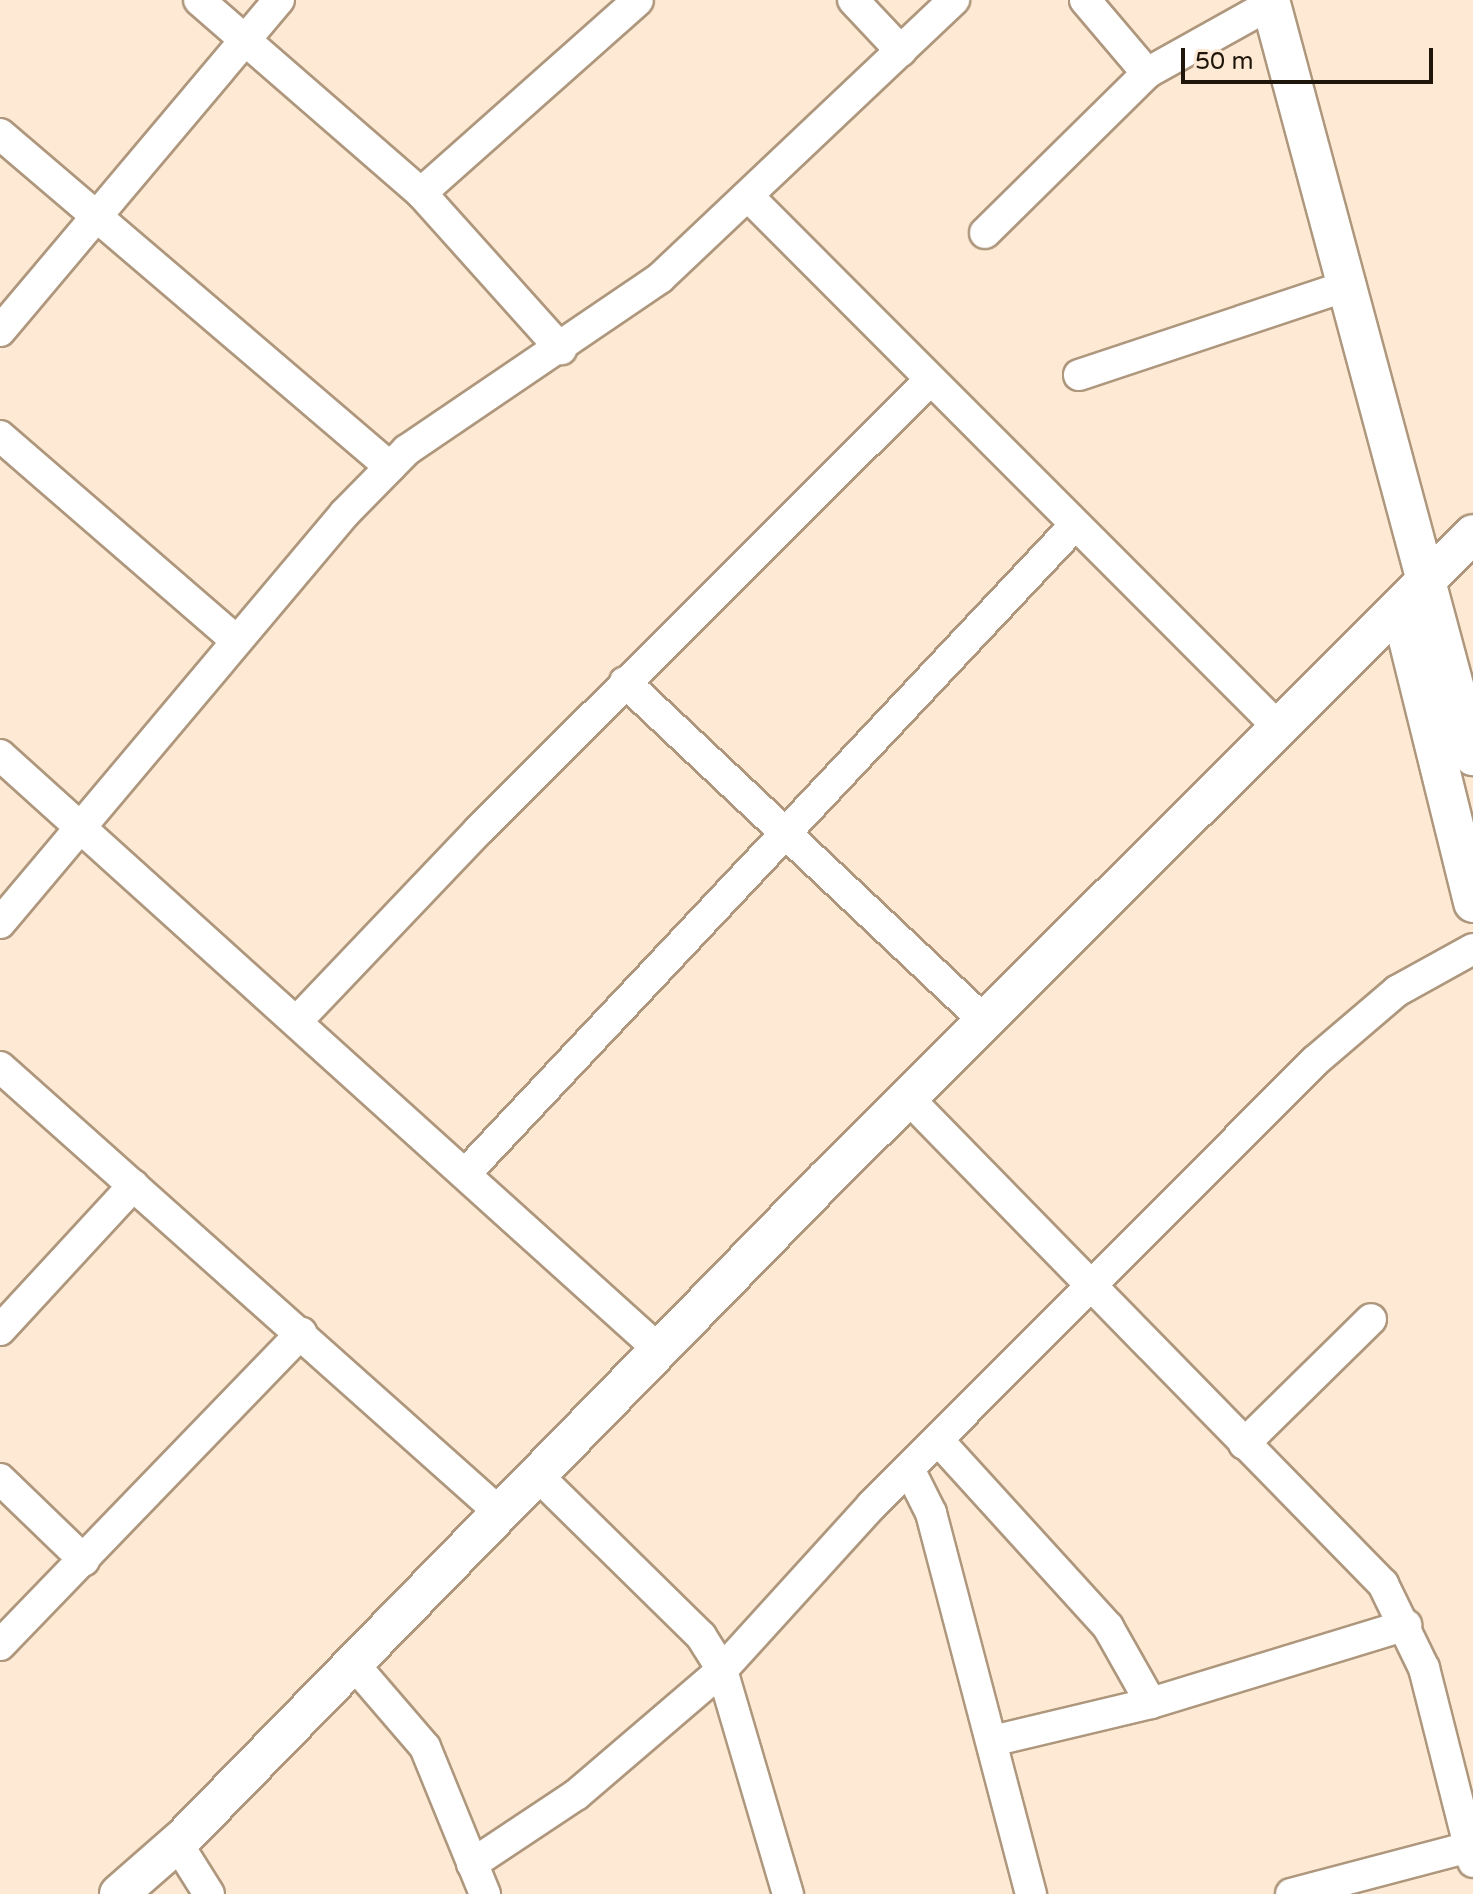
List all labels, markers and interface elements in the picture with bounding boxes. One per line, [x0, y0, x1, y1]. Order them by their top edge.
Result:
scale bar [1185, 32, 1437, 82]
text: 50 m [1195, 47, 1253, 76]

